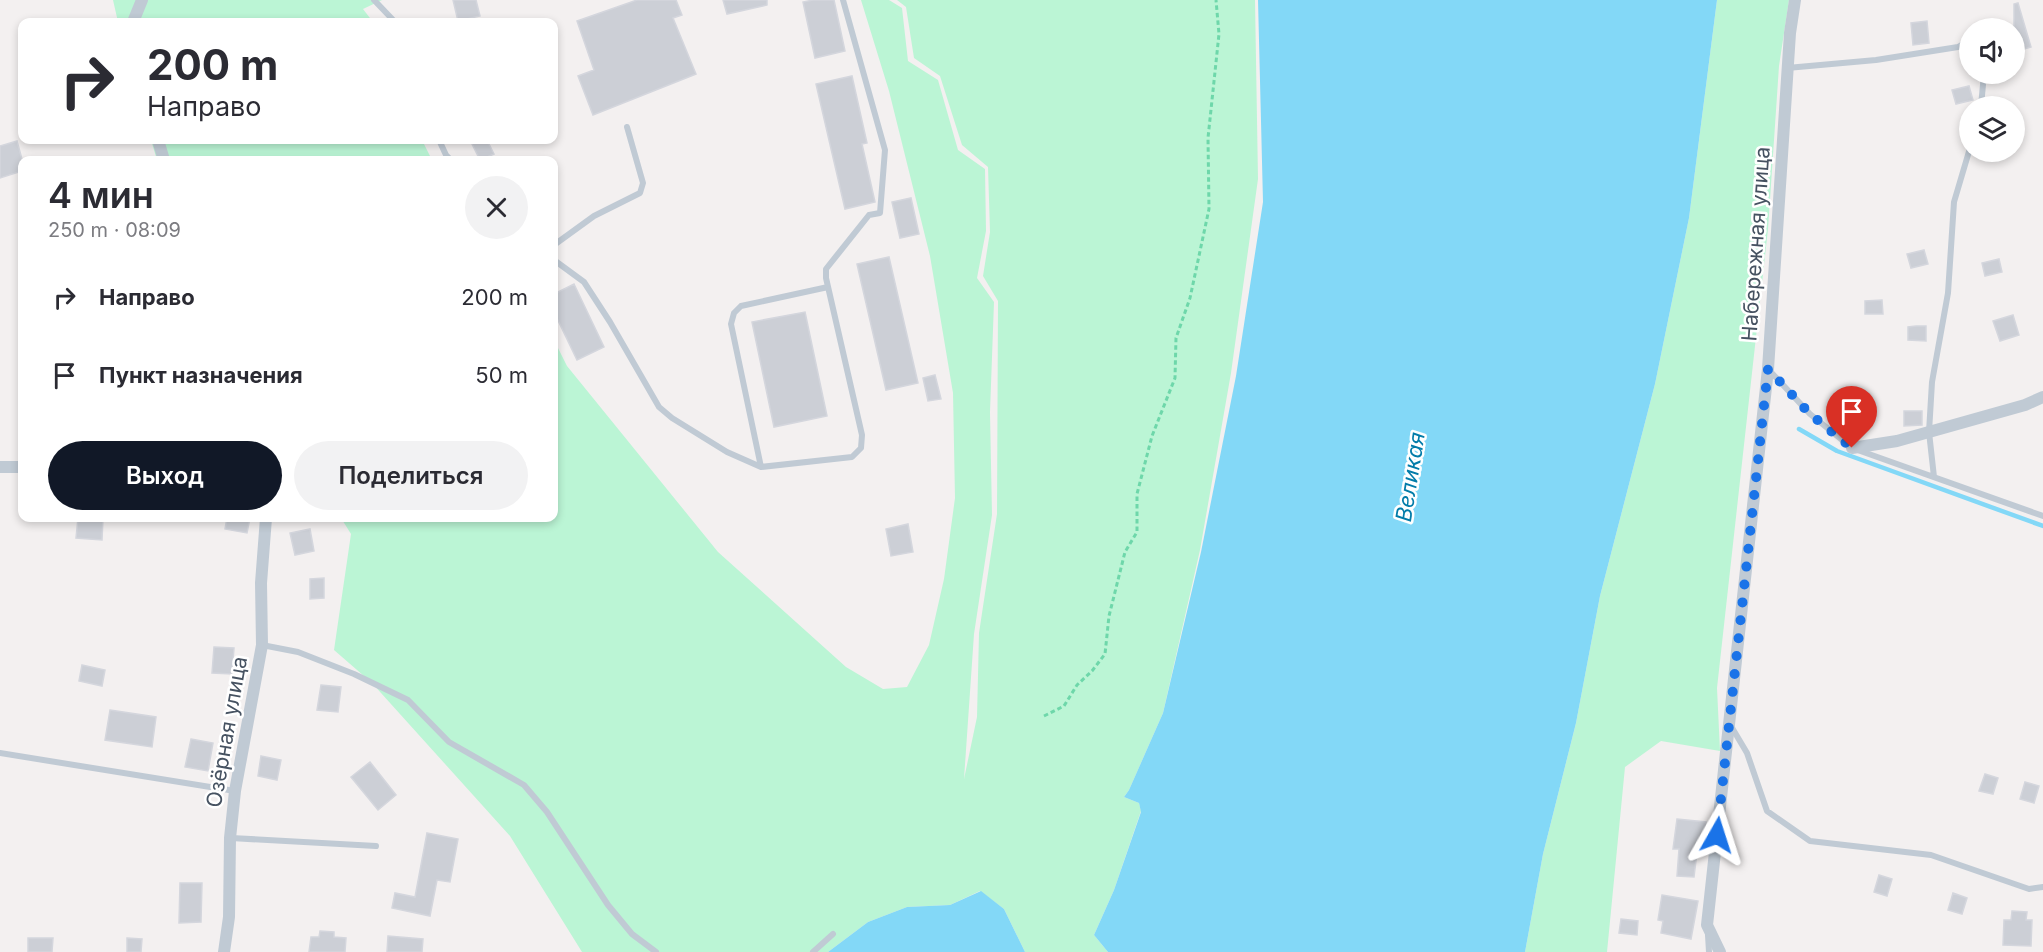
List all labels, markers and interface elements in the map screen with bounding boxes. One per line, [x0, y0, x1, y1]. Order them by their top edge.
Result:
map controls [1959, 18, 2025, 162]
button: sound [1959, 18, 2025, 84]
text: 200 m [147, 39, 278, 90]
icon: right [48, 42, 126, 120]
text: Направо [147, 90, 262, 123]
button: layers [1959, 96, 2025, 162]
street label: Набережная улица [1736, 146, 1775, 342]
text: 4 мин [48, 173, 154, 217]
button: close [465, 176, 528, 239]
text: 250 m · 08:09 [48, 218, 181, 242]
icon: right [48, 281, 81, 314]
text: Направо [99, 284, 195, 310]
text: 200 m [461, 284, 528, 310]
icon: arrive [48, 359, 81, 392]
text: Пункт назначения [99, 362, 303, 388]
text: 50 m [475, 362, 528, 388]
pin [1826, 386, 1877, 448]
icon: arrive [1835, 395, 1868, 428]
water label: Великая [1390, 430, 1430, 524]
button: Выход [48, 441, 282, 510]
button: Поделиться [294, 441, 528, 510]
street label: Озёрная улица [201, 654, 252, 809]
position arrow [1685, 803, 1749, 867]

